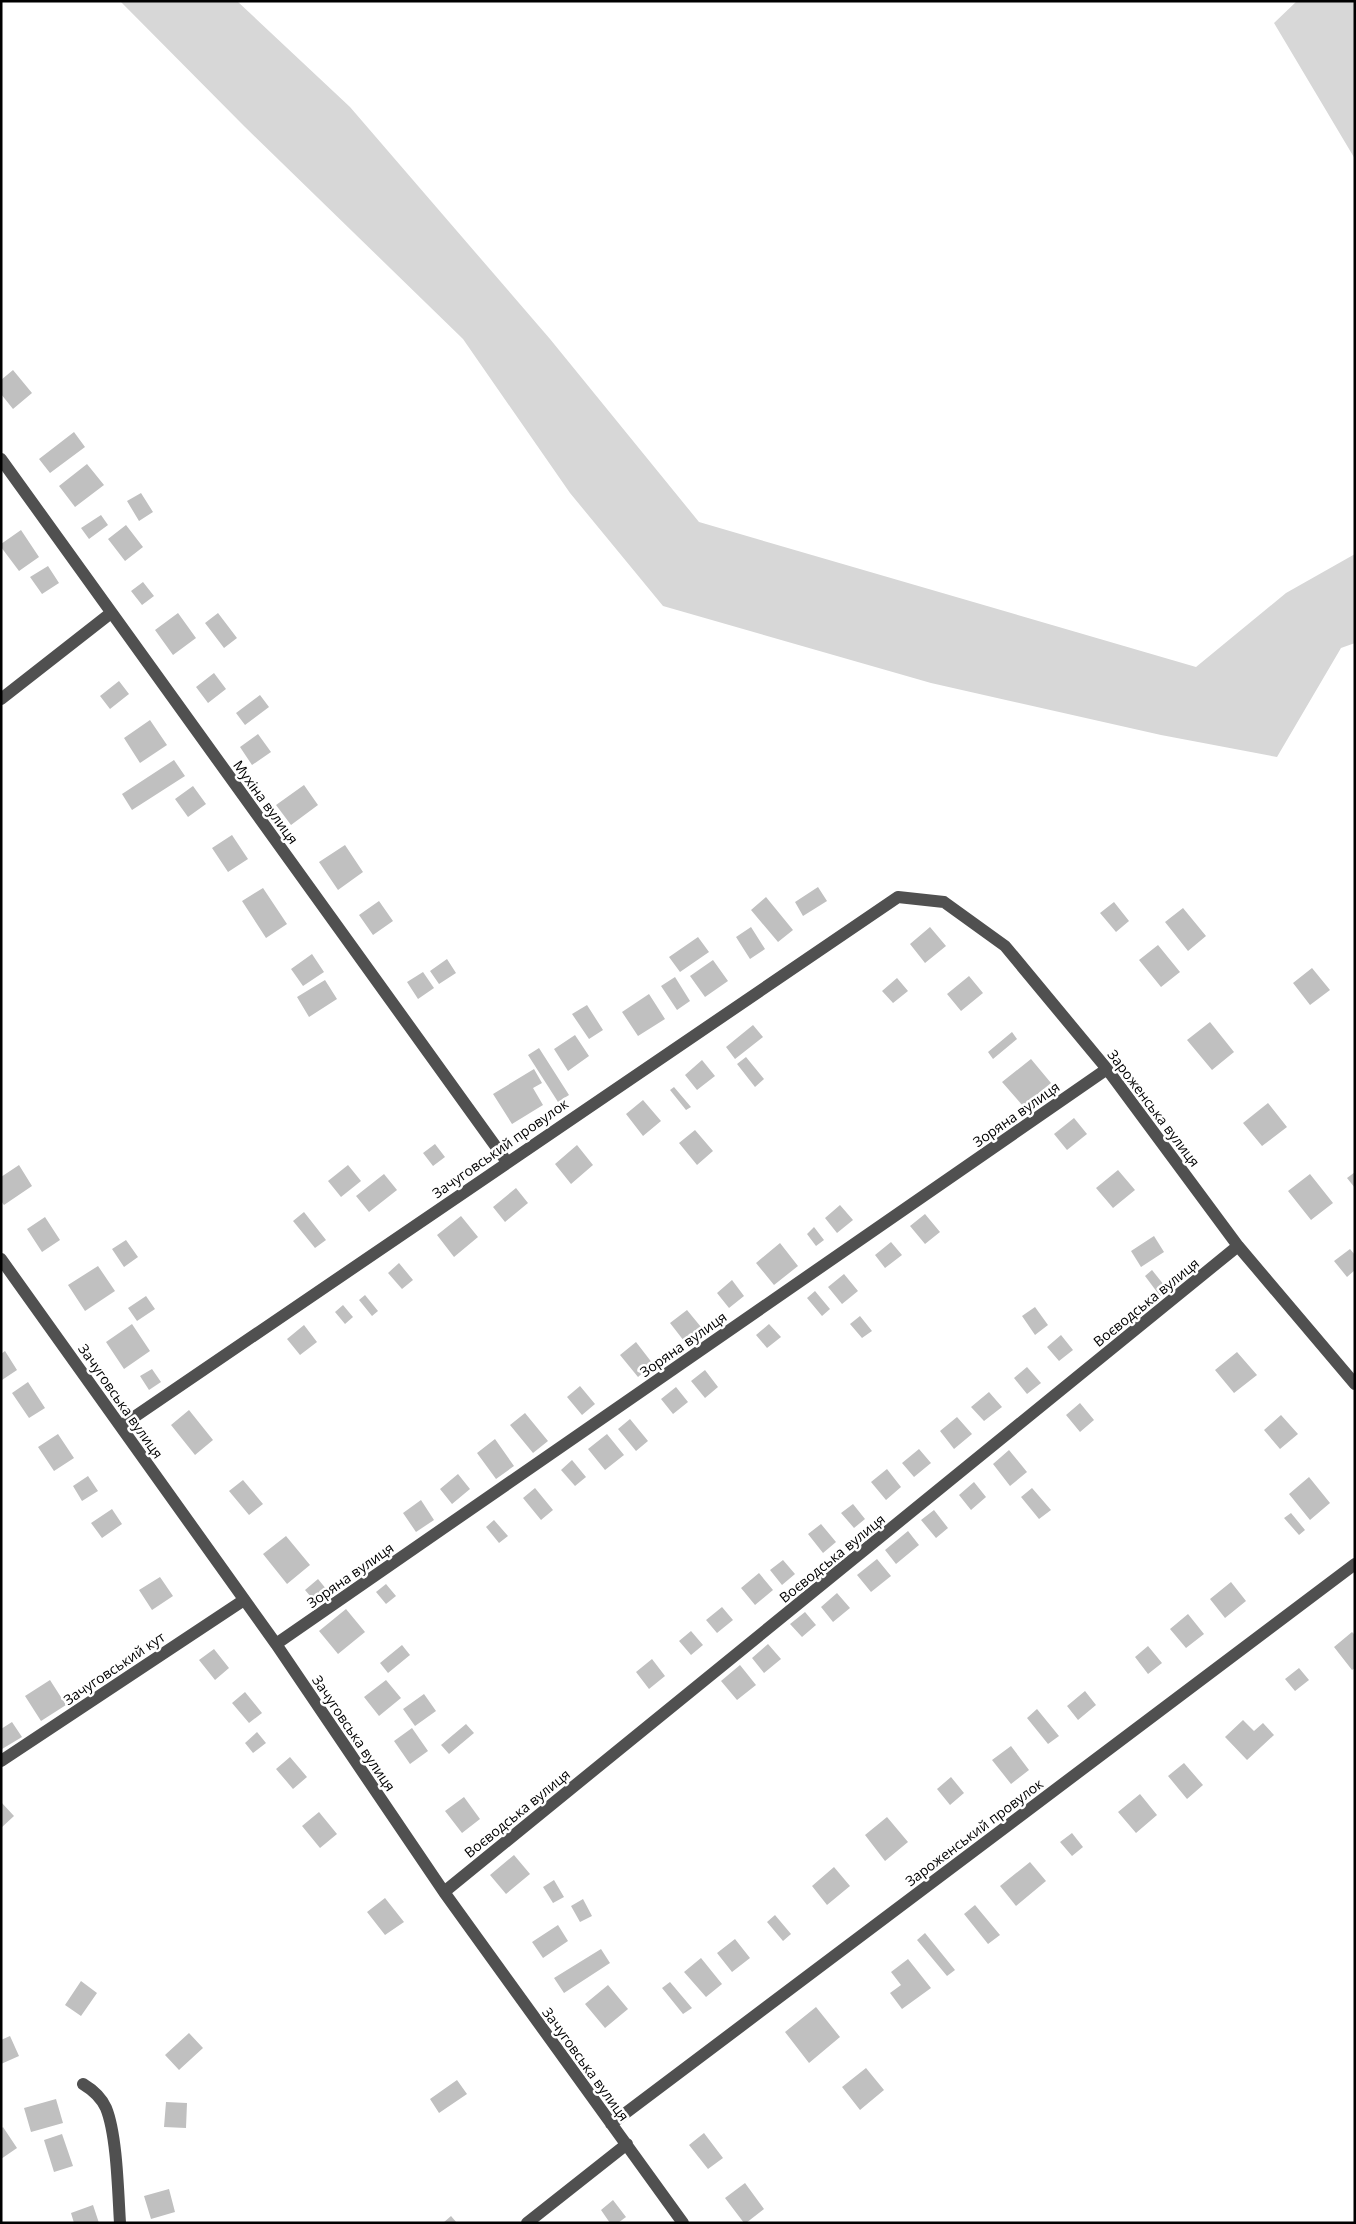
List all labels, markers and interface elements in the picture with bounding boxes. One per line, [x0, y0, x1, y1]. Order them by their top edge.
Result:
street label: Мухіна вулиця [229, 756, 303, 848]
street label: Зароженська вулиця [1104, 1046, 1204, 1170]
street label: Зоряна вулиця [969, 1077, 1063, 1151]
street label: Зачуговський провулок [428, 1093, 572, 1202]
street label: Воєводська вулиця [1089, 1253, 1203, 1351]
street label: Зоряна вулиця [636, 1307, 730, 1381]
street label: Зачуговська вулиця [74, 1340, 168, 1462]
street label: Воєводська вулиця [775, 1509, 889, 1607]
street label: Зоряна вулиця [303, 1538, 397, 1612]
street label: Зачуговський кут [60, 1627, 169, 1709]
street label: Зачуговська вулиця [308, 1671, 400, 1795]
street label: Воєводська вулиця [460, 1764, 574, 1862]
street label: Зароженський провулок [901, 1773, 1047, 1890]
street label: Зачуговська вулиця [538, 2003, 634, 2125]

